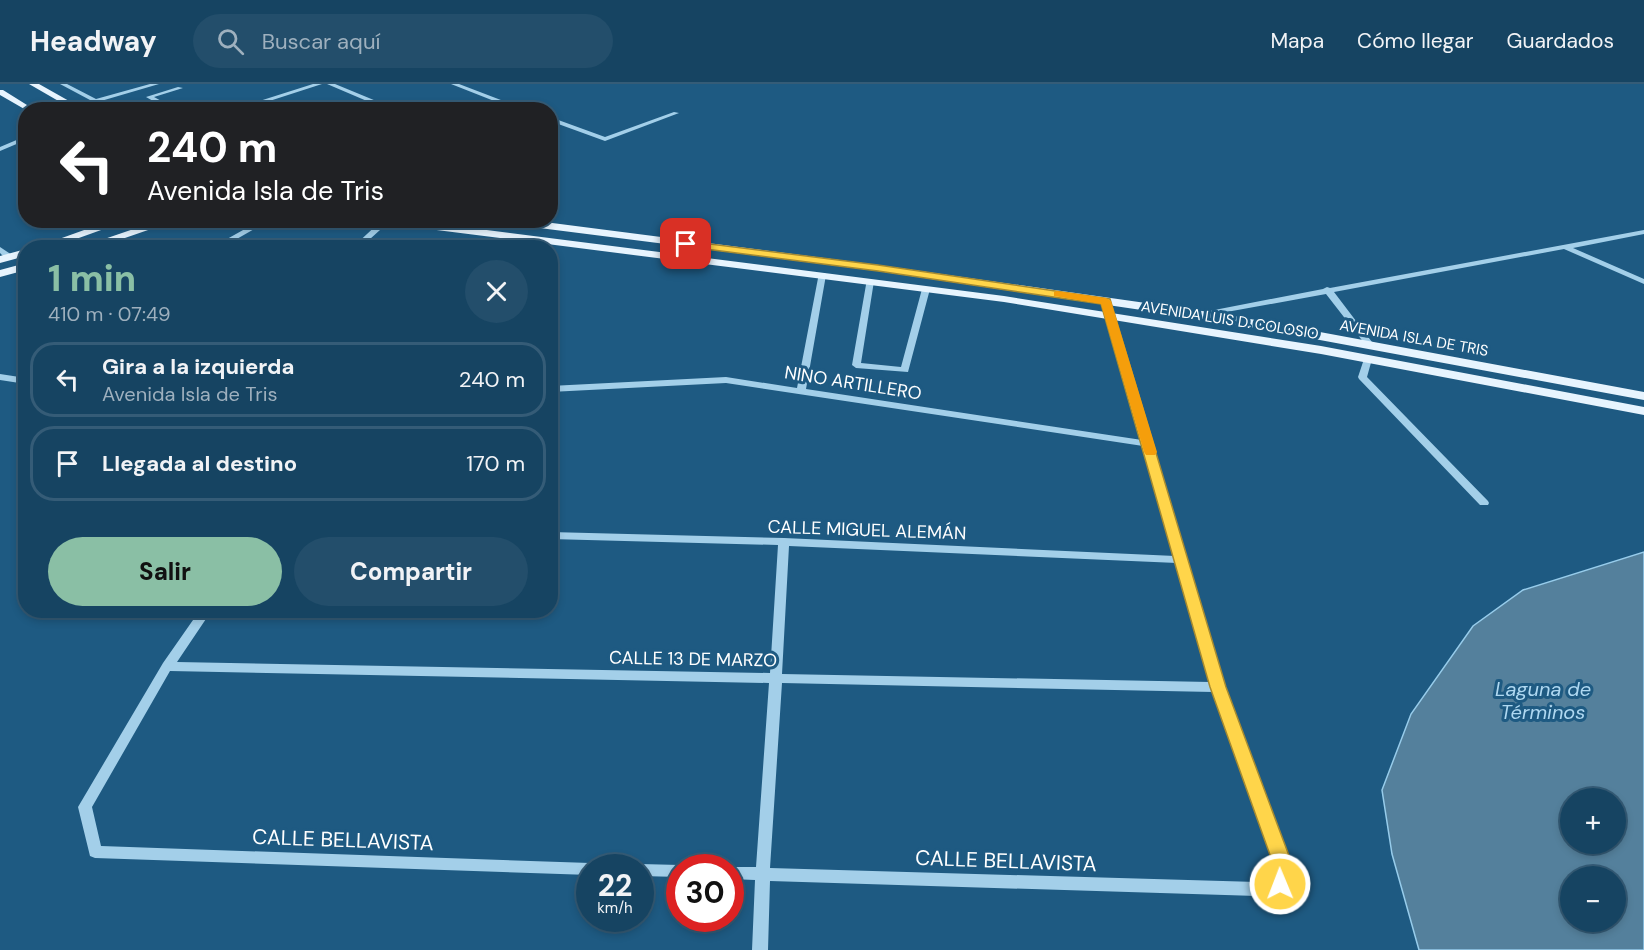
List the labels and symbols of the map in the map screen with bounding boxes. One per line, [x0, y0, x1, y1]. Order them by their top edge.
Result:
pin [660, 218, 711, 269]
street label: AVENIDA LUIS D. COLOSIO [1140, 296, 1320, 344]
street label: AVENIDA ISLA DE TRIS [1338, 315, 1490, 361]
street label: NINO ARTILLERO [783, 360, 923, 406]
street label: CALLE MIGUEL ALEMÁN [767, 515, 967, 545]
street label: CALLE 13 DE MARZO [609, 646, 777, 672]
water label: Laguna de Términos [1495, 676, 1591, 725]
street label: CALLE BELLAVISTA [252, 823, 434, 857]
street label: CALLE BELLAVISTA [915, 844, 1097, 878]
position arrow [1248, 852, 1312, 916]
speed limit sign: 30 [666, 854, 744, 932]

